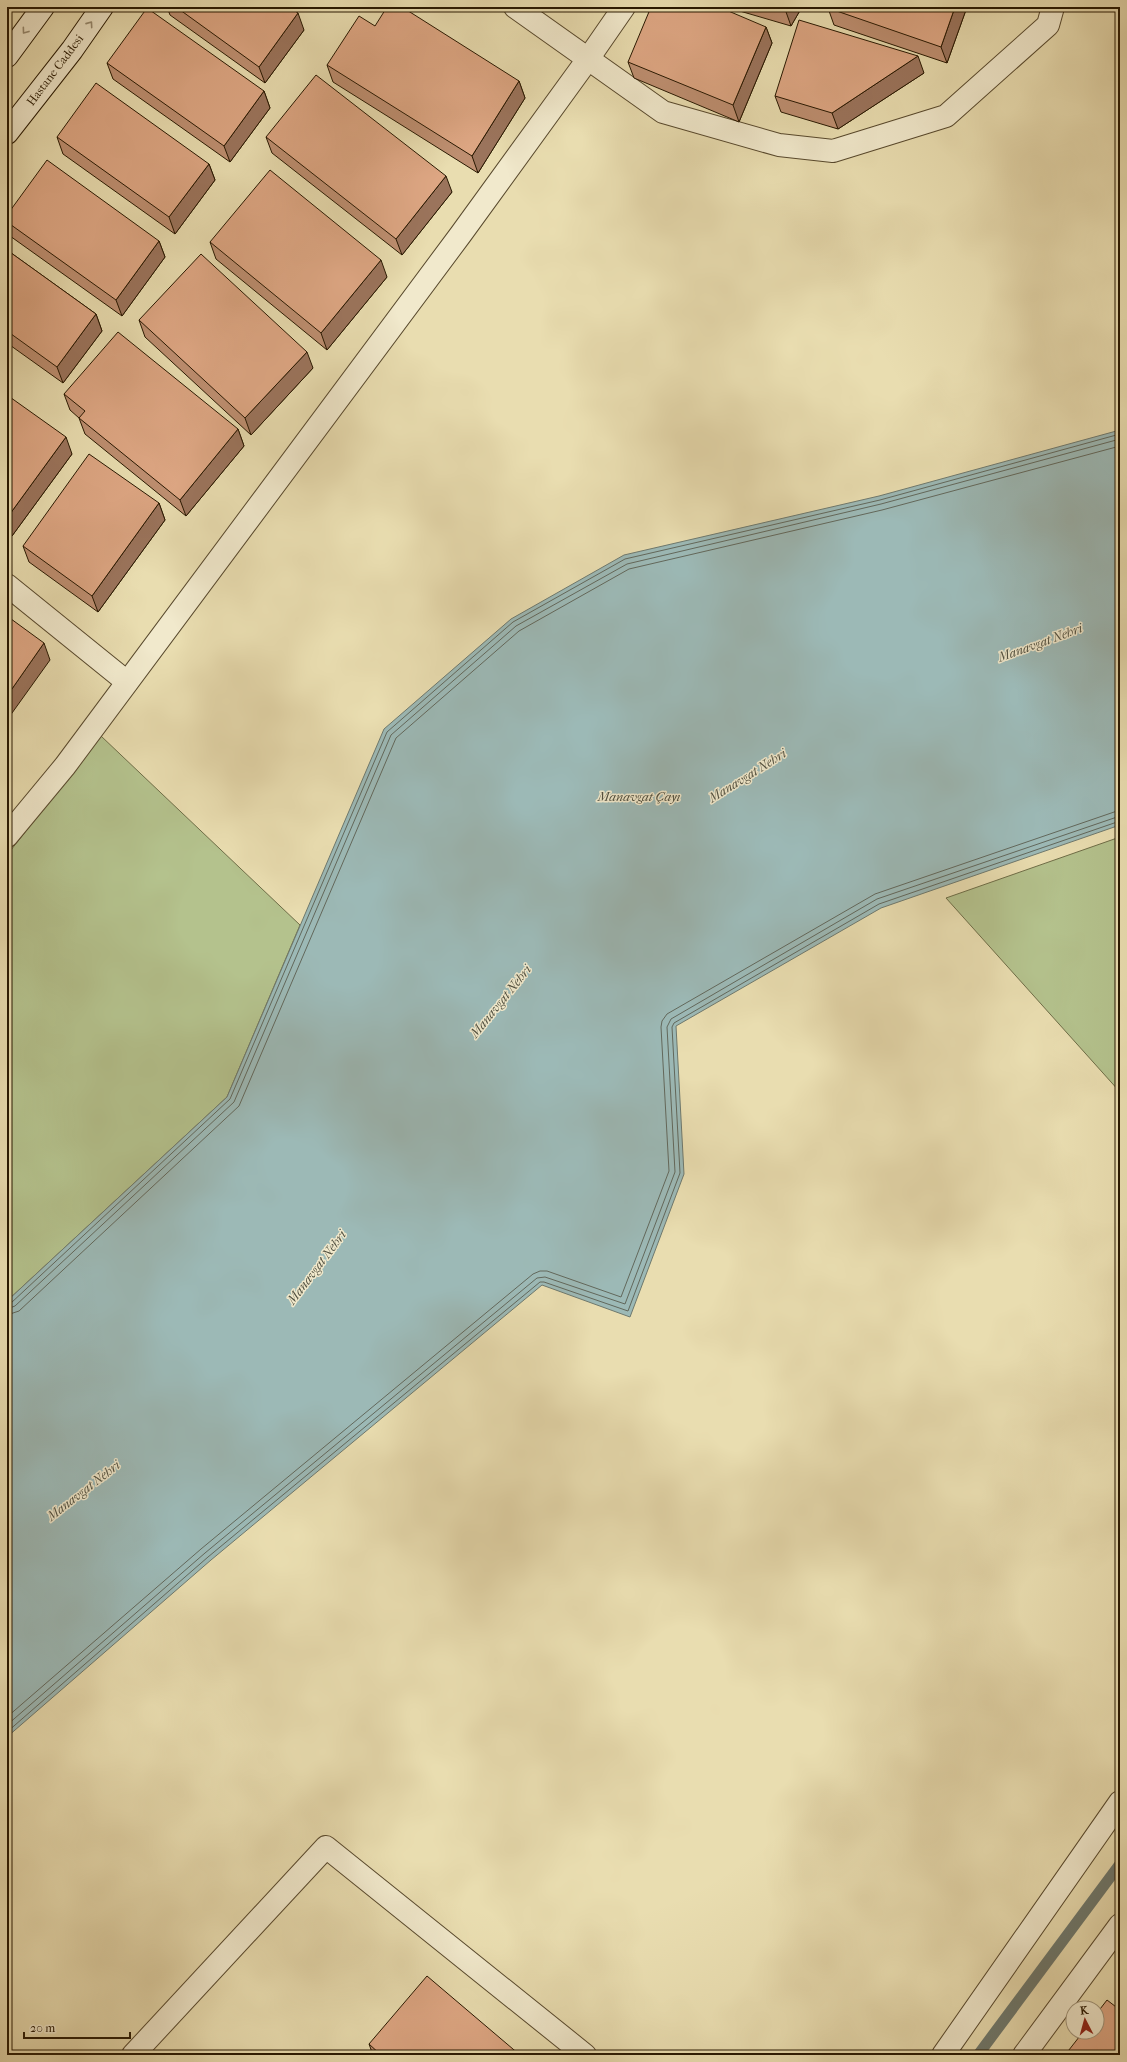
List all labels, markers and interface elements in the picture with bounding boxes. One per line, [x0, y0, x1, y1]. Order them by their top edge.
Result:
one-way arrow [85, 21, 93, 28]
one-way arrow [23, 27, 30, 34]
street label: Hastane Caddesi [24, 31, 87, 108]
water label: Manavgat Nehri [995, 620, 1086, 665]
water label: Manavgat Nehri [705, 745, 790, 806]
water label: Manavgat Çayı [597, 789, 681, 804]
water label: Manavgat Nehri [466, 961, 535, 1041]
water label: Manavgat Nehri [283, 1226, 350, 1308]
water label: Manavgat Nehri [43, 1456, 124, 1524]
north arrow [1065, 2000, 1105, 2040]
text: K [1079, 2004, 1090, 2017]
scale bar [24, 2014, 130, 2040]
text: 20 m [30, 2021, 55, 2035]

